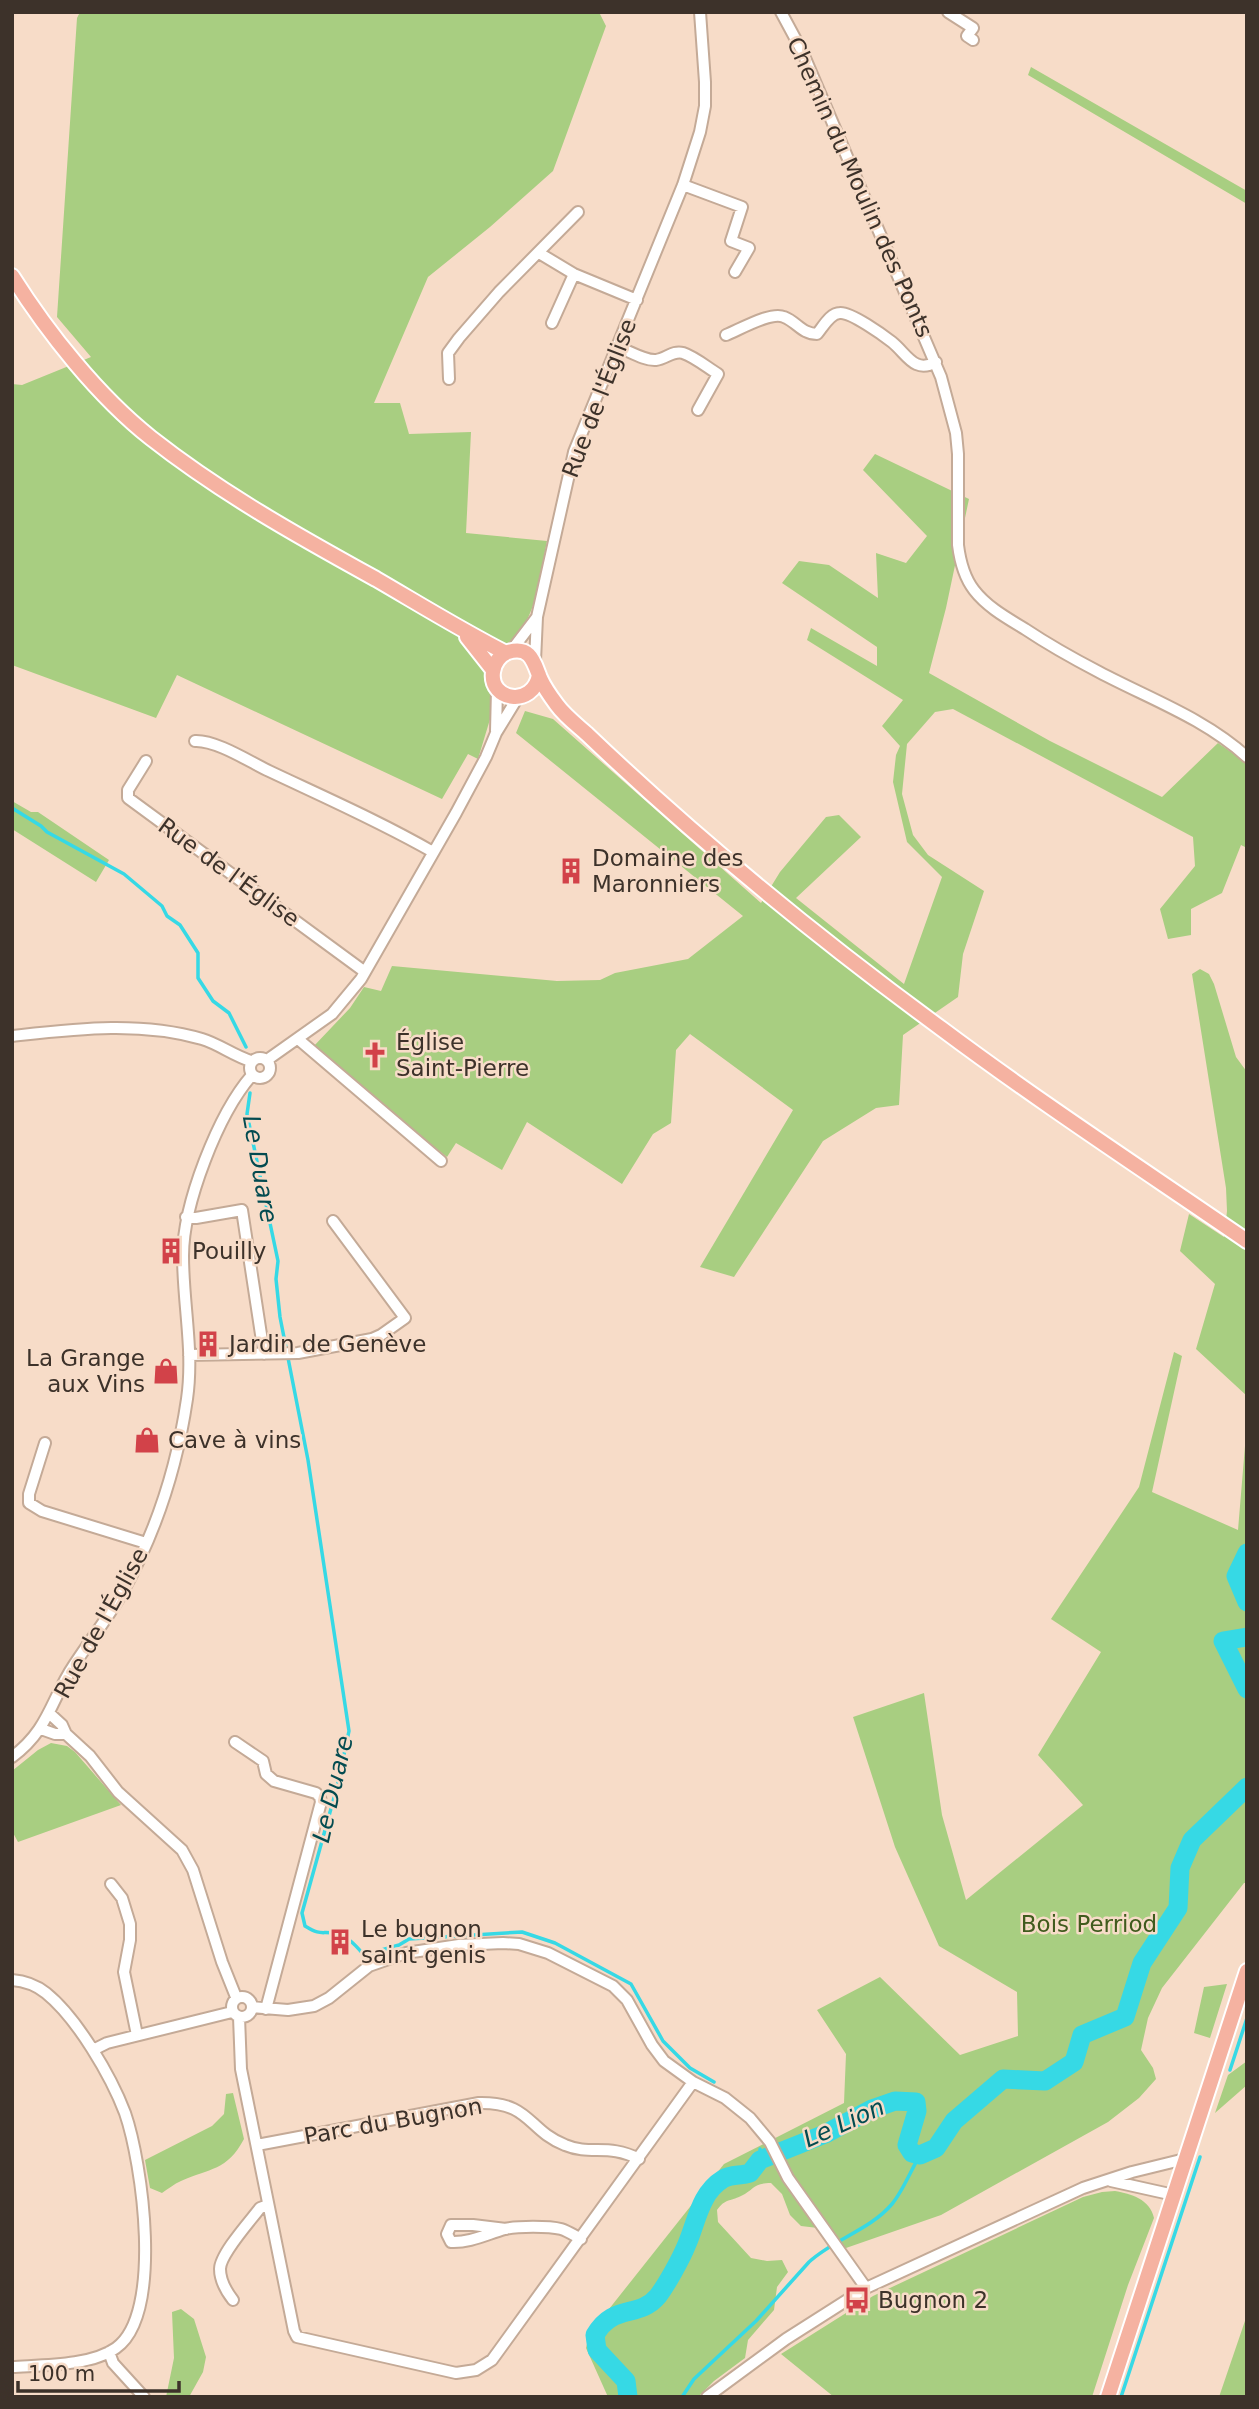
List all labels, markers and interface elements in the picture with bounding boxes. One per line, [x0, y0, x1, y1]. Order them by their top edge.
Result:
street label: Chemin du Moulin des Ponts [782, 33, 938, 341]
street label: Rue de l'Église [556, 315, 641, 481]
street label: Rue de l'Église [153, 811, 305, 932]
place label: Domaine des Maronniers [592, 845, 743, 897]
building icon: Domaine des Maronniers [556, 856, 586, 886]
place label: Église Saint-Pierre [396, 1028, 529, 1081]
church icon: Église Saint-Pierre [360, 1040, 390, 1070]
water label: Le Duare [237, 1113, 283, 1225]
building icon: Pouilly [156, 1236, 186, 1266]
place label: Pouilly [192, 1238, 266, 1264]
building icon: Jardin de Genève [193, 1329, 223, 1359]
place label: Jardin de Genève [227, 1331, 426, 1357]
place label: La Grange aux Vins [26, 1345, 145, 1397]
shop icon: La Grange aux Vins [151, 1356, 181, 1386]
shop icon: Cave à vins [132, 1425, 162, 1455]
place label: Cave à vins [168, 1427, 301, 1453]
street label: Rue de l'Église [48, 1543, 153, 1703]
water label: Le Duare [307, 1733, 359, 1845]
park label: Bois Perriod [1021, 1911, 1157, 1937]
place label: Le bugnon saint genis [361, 1916, 486, 1968]
building icon: Le bugnon saint genis [325, 1927, 355, 1957]
street label: Parc du Bugnon [302, 2093, 484, 2149]
water label: Le Lion [799, 2093, 889, 2153]
bus stop icon: Bugnon 2 [842, 2285, 872, 2315]
place label: Bugnon 2 [878, 2287, 988, 2313]
scale bar [18, 2350, 178, 2394]
text: 100 m [28, 2362, 95, 2386]

